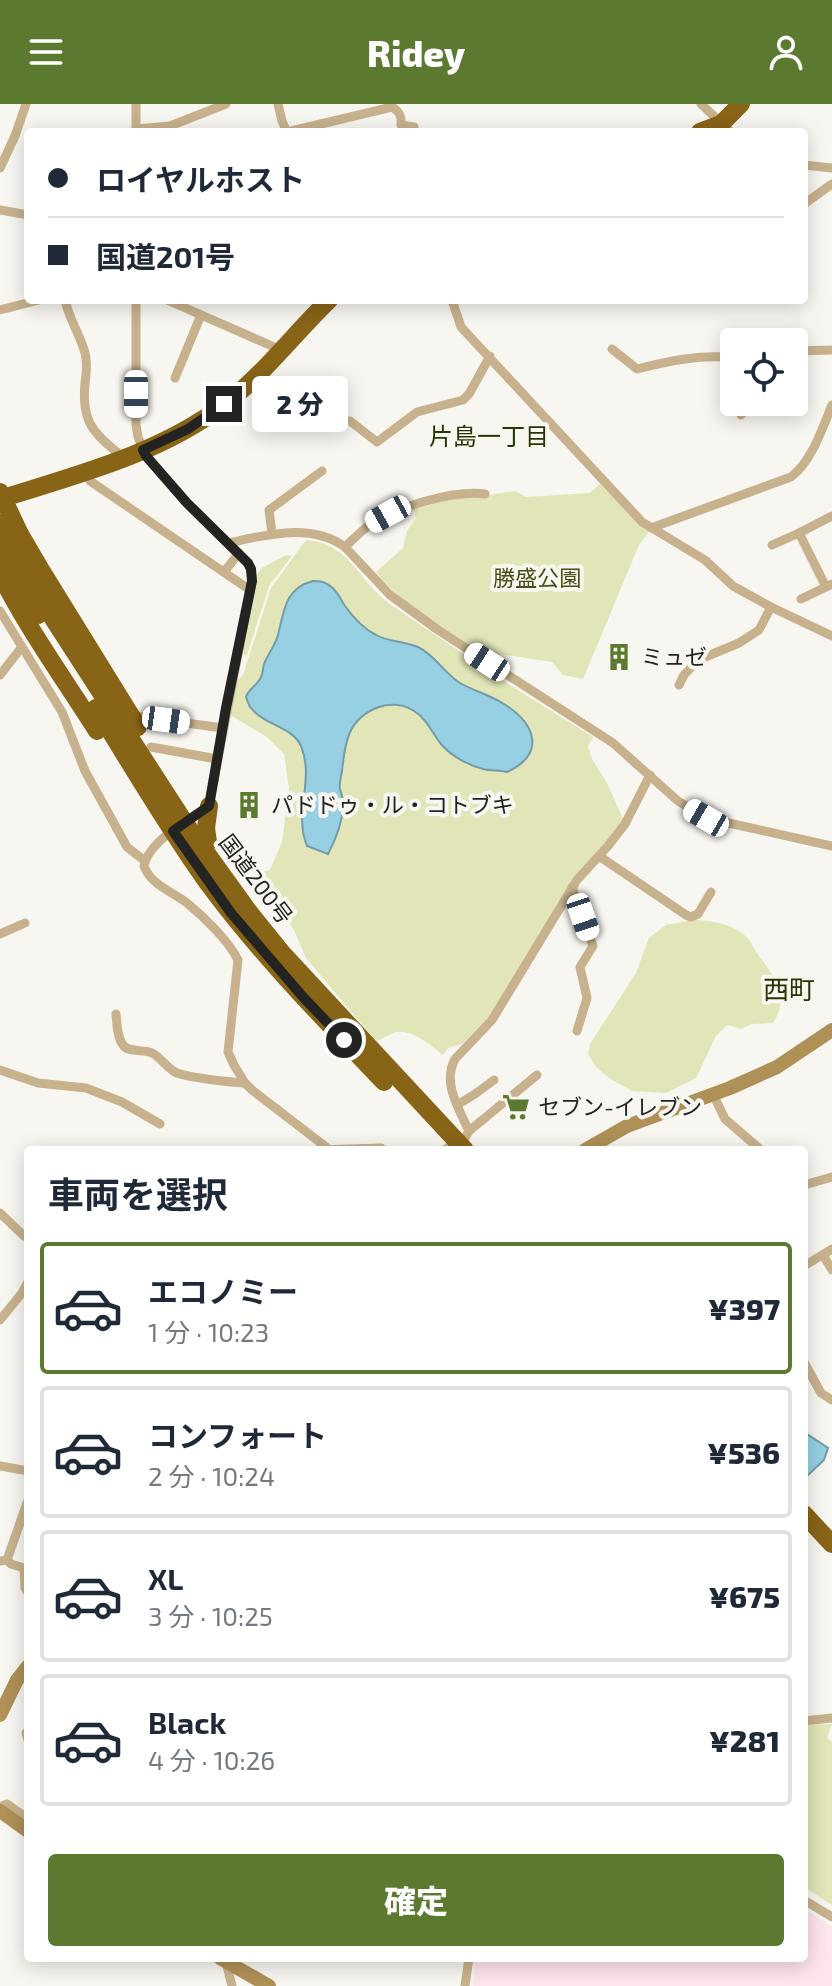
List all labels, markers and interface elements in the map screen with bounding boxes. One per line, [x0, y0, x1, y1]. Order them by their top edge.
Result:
icon: menu [24, 30, 68, 74]
icon: person [764, 30, 808, 74]
text: Ridey [367, 31, 465, 74]
text: ロイヤルホスト [96, 161, 305, 197]
text: 国道201号 [96, 238, 235, 274]
map controls [720, 328, 808, 416]
button: locate [720, 328, 808, 416]
car [124, 370, 148, 418]
callout: 2 分 [252, 376, 348, 432]
route end [206, 386, 242, 422]
text: 2 分 [277, 388, 323, 419]
district label: 片島一丁目 [429, 421, 549, 450]
car [361, 492, 415, 536]
park label: 勝盛公園 [493, 564, 581, 590]
car [460, 639, 514, 685]
building icon: ミュゼ [604, 642, 634, 672]
place label: ミュゼ [641, 643, 707, 669]
car [141, 705, 191, 735]
building icon: パドドゥ・ル・コトブキ [234, 790, 264, 820]
place label: パドドゥ・ル・コトブキ [271, 791, 514, 817]
car [679, 796, 733, 840]
street label: 国道200号 [215, 829, 299, 928]
car [564, 890, 602, 944]
district label: 西町 [763, 973, 815, 1004]
route start [326, 1022, 362, 1058]
supermarket icon: セブン-イレブン [501, 1092, 531, 1122]
place label: セブン-イレブン [538, 1093, 702, 1119]
text: 車両を選択 [48, 1172, 228, 1215]
icon: car [52, 1272, 124, 1344]
text: エコノミー [148, 1273, 298, 1309]
text: ¥397 [708, 1290, 780, 1326]
text: 1 分 · 10:23 [148, 1316, 269, 1347]
icon: car [52, 1416, 124, 1488]
text: コンフォート [148, 1417, 327, 1453]
text: ¥536 [707, 1434, 780, 1470]
text: 2 分 · 10:24 [148, 1460, 275, 1491]
icon: car [52, 1560, 124, 1632]
text: XL [148, 1560, 183, 1596]
text: ¥675 [708, 1578, 780, 1614]
text: 3 分 · 10:25 [148, 1600, 273, 1631]
icon: car [52, 1704, 124, 1776]
text: Black [148, 1704, 226, 1740]
text: ¥281 [709, 1722, 780, 1758]
text: 4 分 · 10:26 [148, 1744, 275, 1775]
button: 確定 [48, 1854, 784, 1946]

